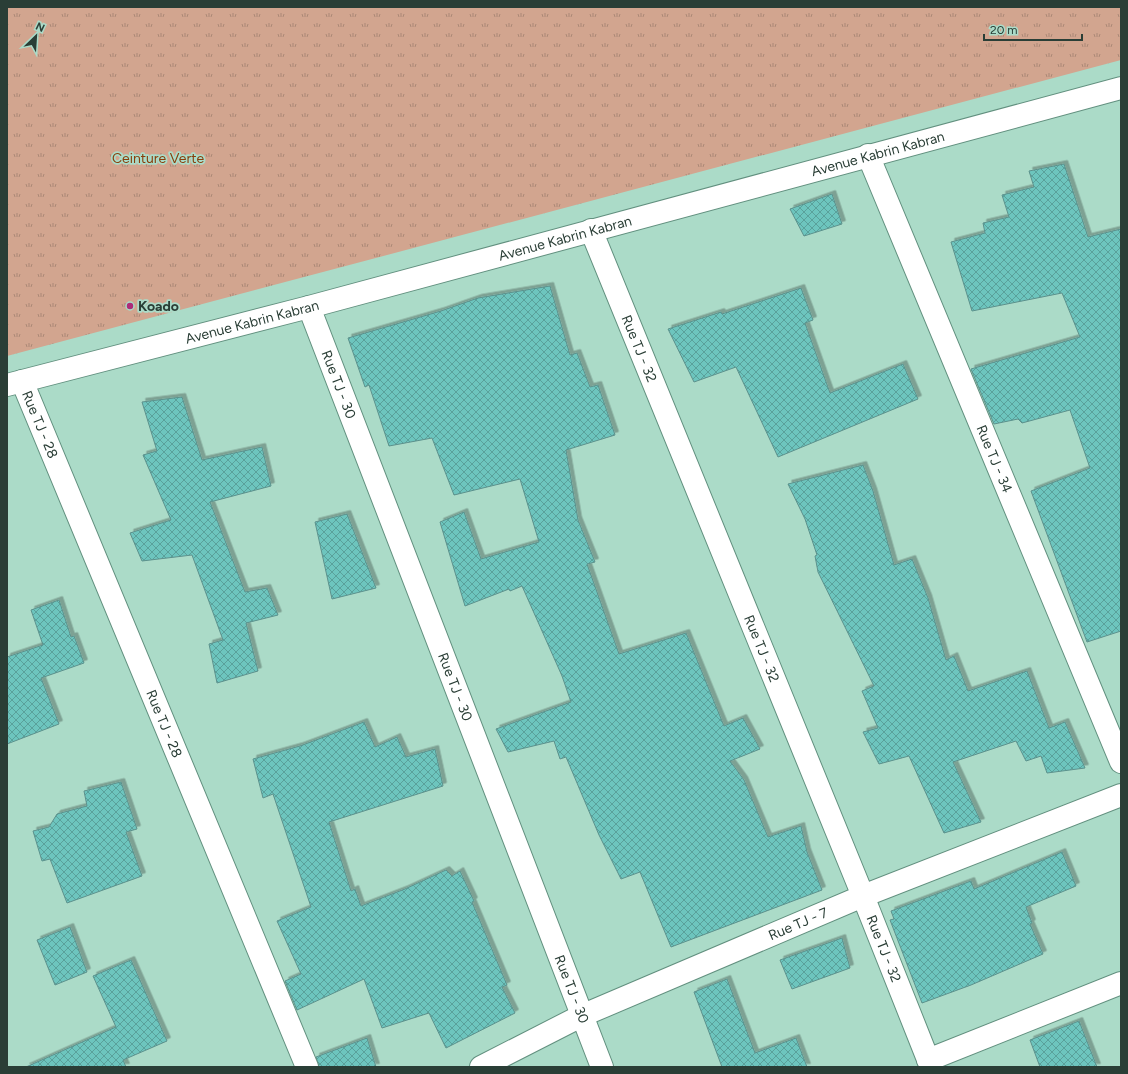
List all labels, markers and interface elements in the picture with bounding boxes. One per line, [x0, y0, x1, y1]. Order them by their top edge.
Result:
north arrow [16, 16, 56, 56]
scale bar [984, 16, 1082, 42]
text: N [33, 20, 47, 35]
text: 20 m [990, 23, 1018, 37]
street label: Avenue Kabrin Kabran [809, 128, 947, 180]
park label: Ceinture Verte [112, 150, 204, 167]
street label: Avenue Kabrin Kabran [497, 212, 634, 265]
street label: Avenue Kabrin Kabran [183, 297, 321, 348]
place label: Koado [138, 298, 179, 315]
marker: Koado [125, 301, 135, 311]
street label: Rue TJ - 32 [618, 313, 660, 385]
street label: Rue TJ - 30 [318, 348, 359, 421]
street label: Rue TJ - 28 [18, 388, 61, 461]
street label: Rue TJ - 34 [972, 422, 1016, 496]
street label: Rue TJ - 32 [740, 613, 783, 685]
street label: Rue TJ - 30 [434, 650, 476, 724]
street label: Rue TJ - 28 [142, 687, 186, 760]
street label: Rue TJ - 7 [766, 904, 831, 944]
street label: Rue TJ - 32 [862, 913, 904, 985]
street label: Rue TJ - 30 [551, 953, 592, 1026]

